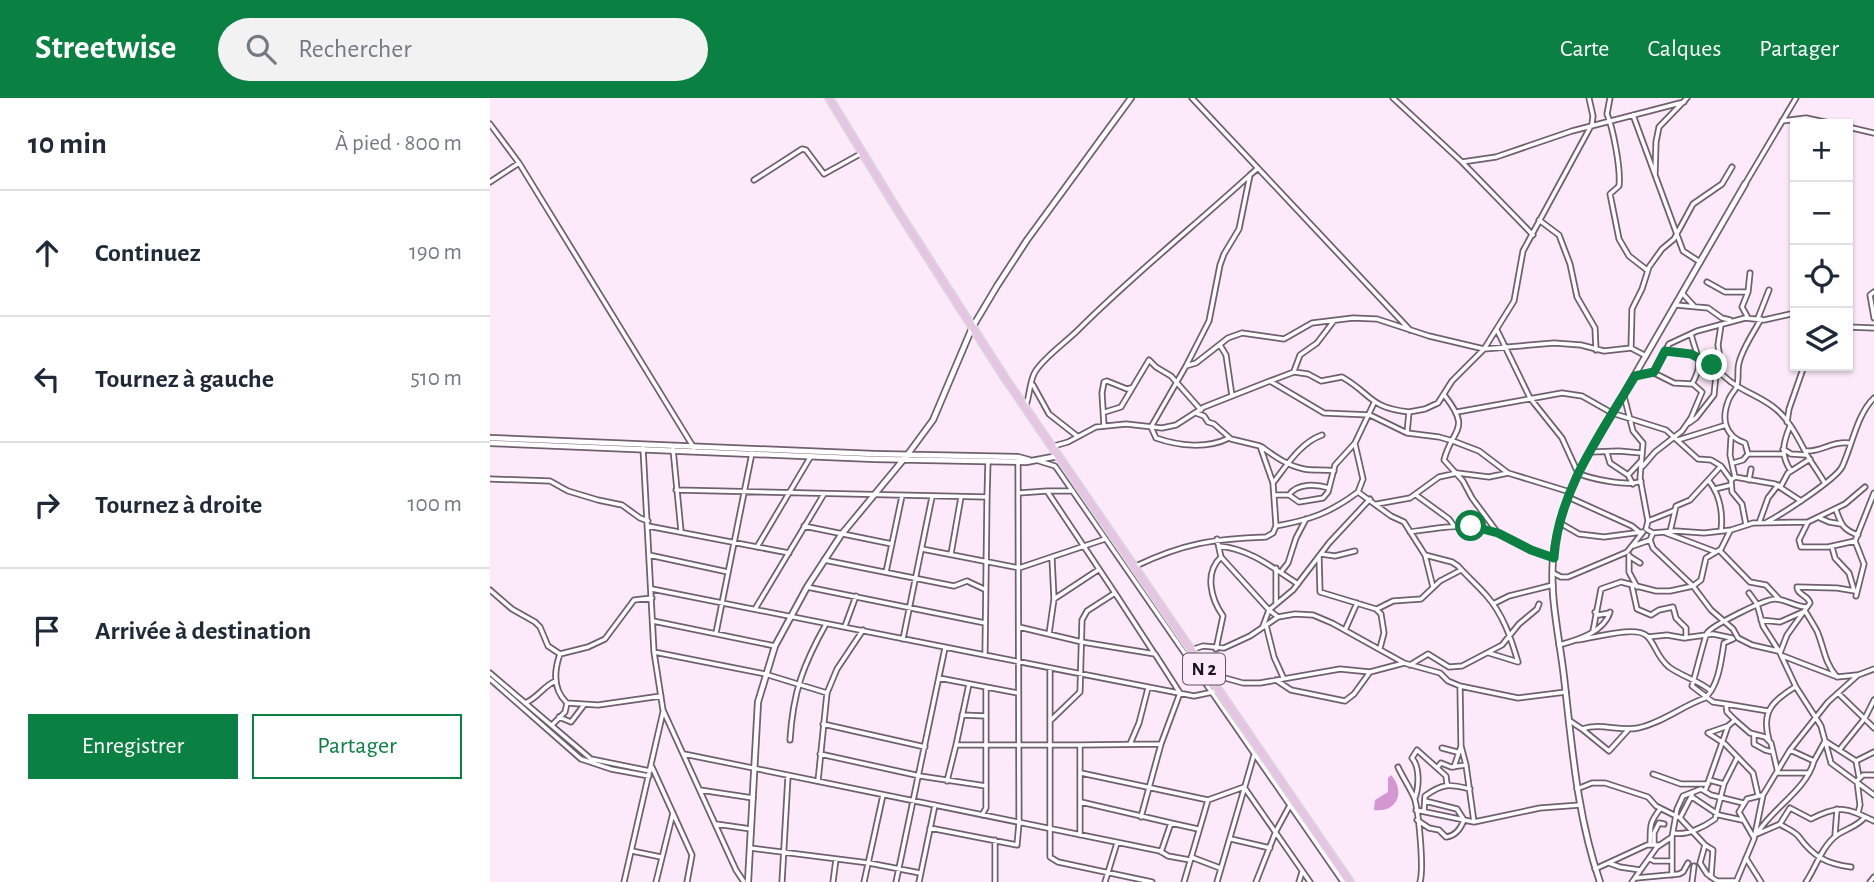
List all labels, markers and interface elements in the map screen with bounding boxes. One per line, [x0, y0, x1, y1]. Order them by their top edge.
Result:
search box [218, 18, 708, 81]
icon: search [242, 30, 280, 68]
text: Streetwise [35, 32, 176, 65]
text: Rechercher [298, 36, 412, 62]
text: Carte [1560, 37, 1609, 61]
text: Calques [1647, 37, 1721, 61]
text: Partager [1759, 37, 1839, 61]
map controls [1790, 119, 1853, 371]
button: + [1790, 119, 1853, 182]
text: 10 min [28, 129, 107, 159]
text: À pied · 800 m [335, 132, 462, 155]
button: − [1790, 182, 1853, 245]
icon: ahead [28, 234, 66, 272]
text: Continuez [95, 240, 201, 266]
text: 190 m [409, 241, 462, 264]
button: locate [1790, 245, 1853, 308]
button: layers [1790, 308, 1853, 371]
route end [1696, 349, 1727, 380]
icon: left [28, 360, 66, 398]
text: Tournez à gauche [95, 366, 274, 392]
text: 510 m [410, 367, 462, 390]
icon: right [28, 486, 66, 524]
text: Tournez à droite [95, 492, 262, 518]
text: 100 m [408, 493, 462, 516]
route start [1455, 510, 1486, 541]
icon: arrive [28, 612, 66, 650]
text: Arrivée à destination [95, 618, 311, 644]
road number: N 2 [1183, 654, 1225, 684]
button: Enregistrer [28, 714, 238, 779]
button: Partager [252, 714, 462, 779]

